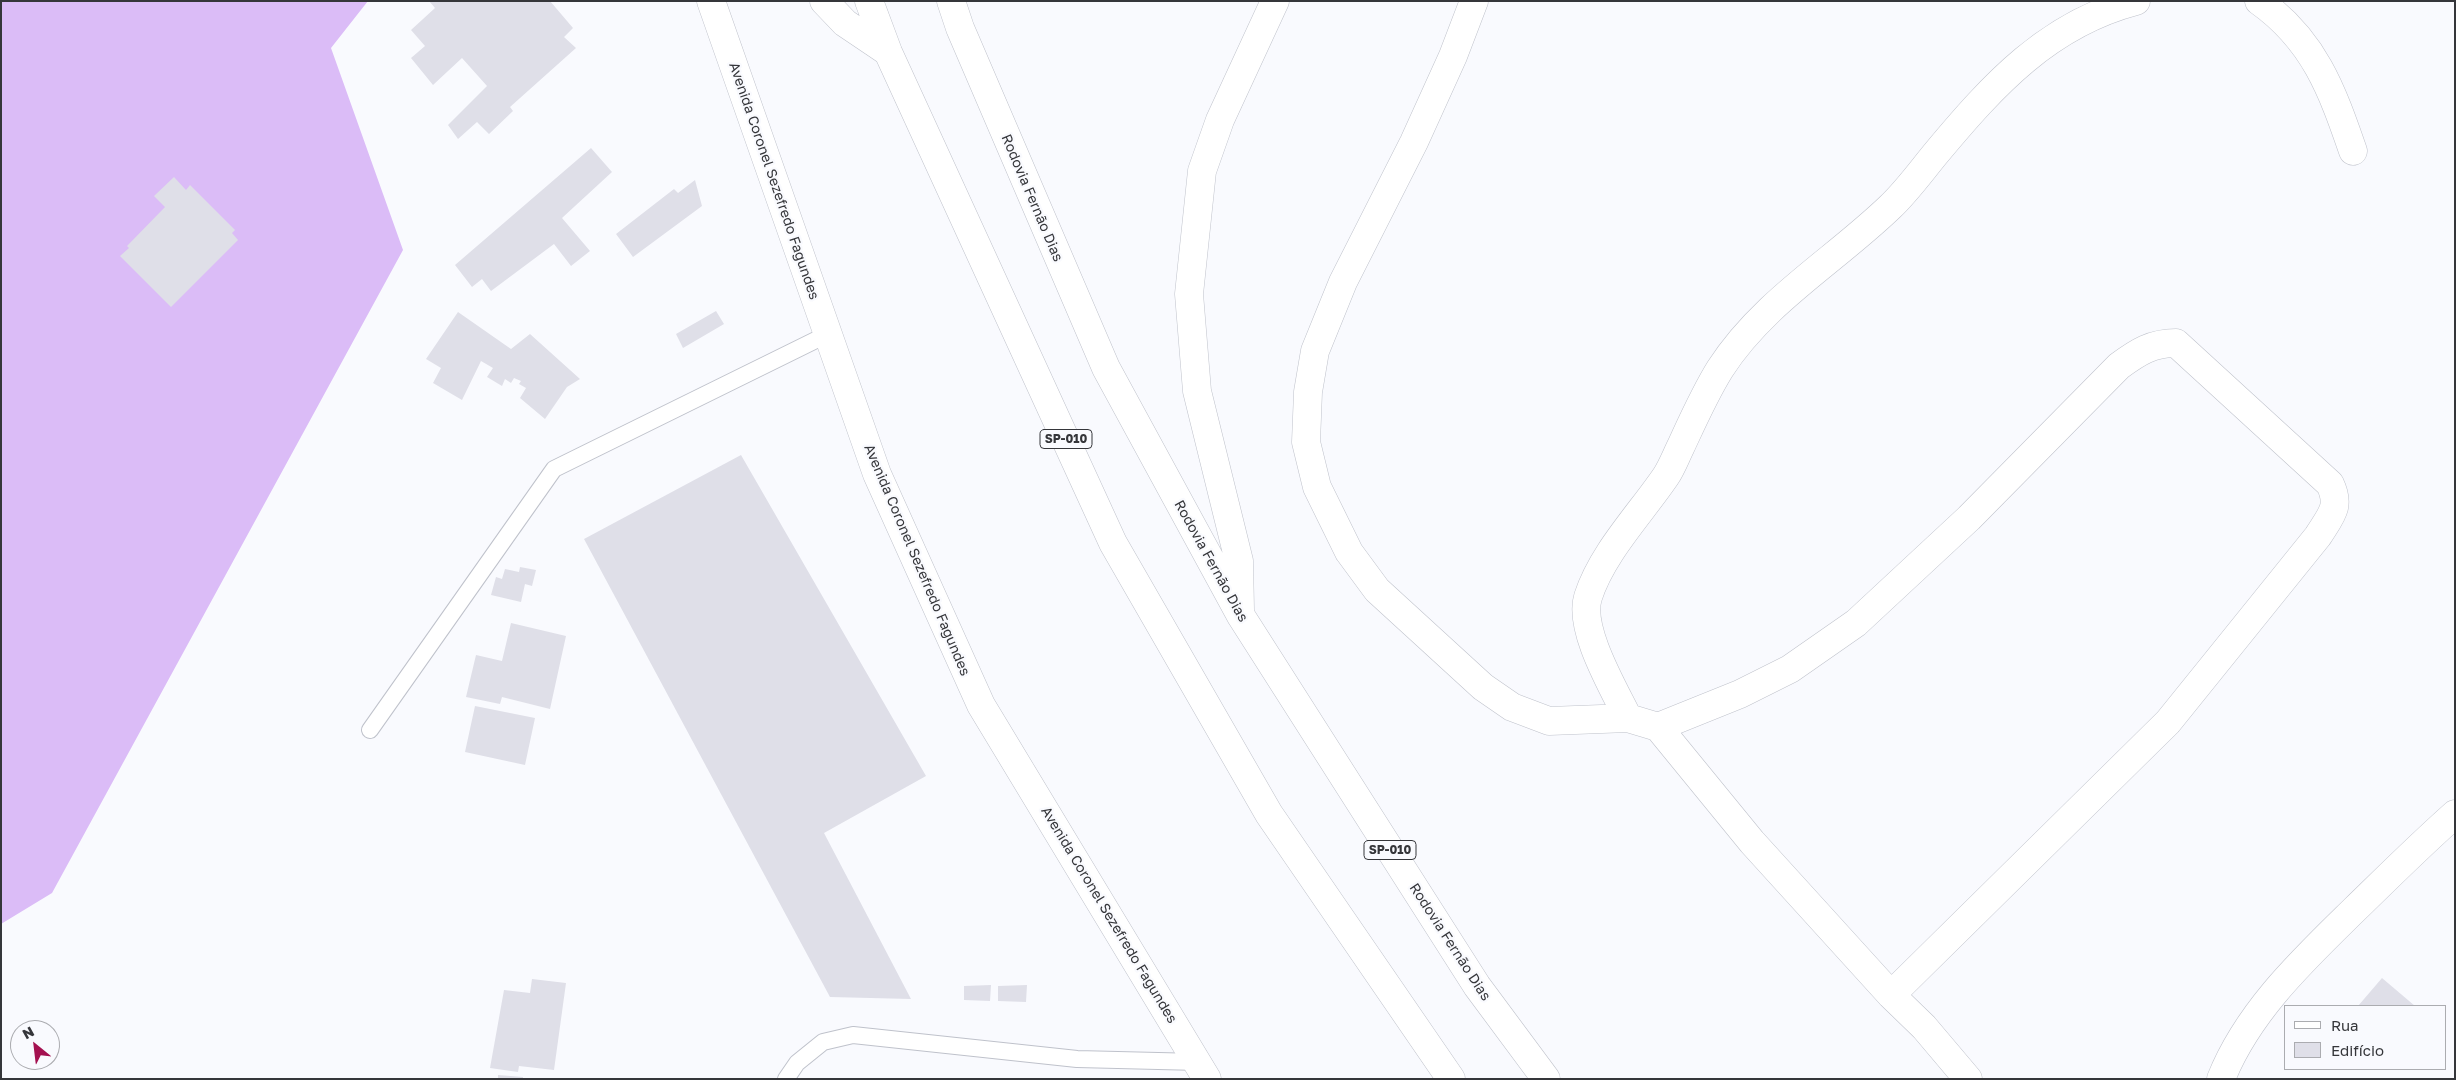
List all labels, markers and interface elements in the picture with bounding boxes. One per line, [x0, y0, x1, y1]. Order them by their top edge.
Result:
street label: Avenida Coronel Sezefredo Fagundes [725, 60, 823, 302]
street label: Rodovia Fernão Dias [998, 132, 1066, 264]
road number: SP-010 [1040, 429, 1092, 448]
street label: Avenida Coronel Sezefredo Fagundes [860, 442, 974, 678]
street label: Rodovia Fernão Dias [1171, 497, 1251, 625]
street label: Avenida Coronel Sezefredo Fagundes [1037, 804, 1181, 1026]
road number: SP-010 [1364, 840, 1416, 860]
street label: Rodovia Fernão Dias [1406, 880, 1494, 1004]
legend [2284, 1005, 2446, 1070]
text: Rua [2331, 1016, 2358, 1034]
north arrow [10, 1020, 60, 1070]
text: N [19, 1022, 37, 1042]
text: Edifício [2331, 1041, 2384, 1059]

